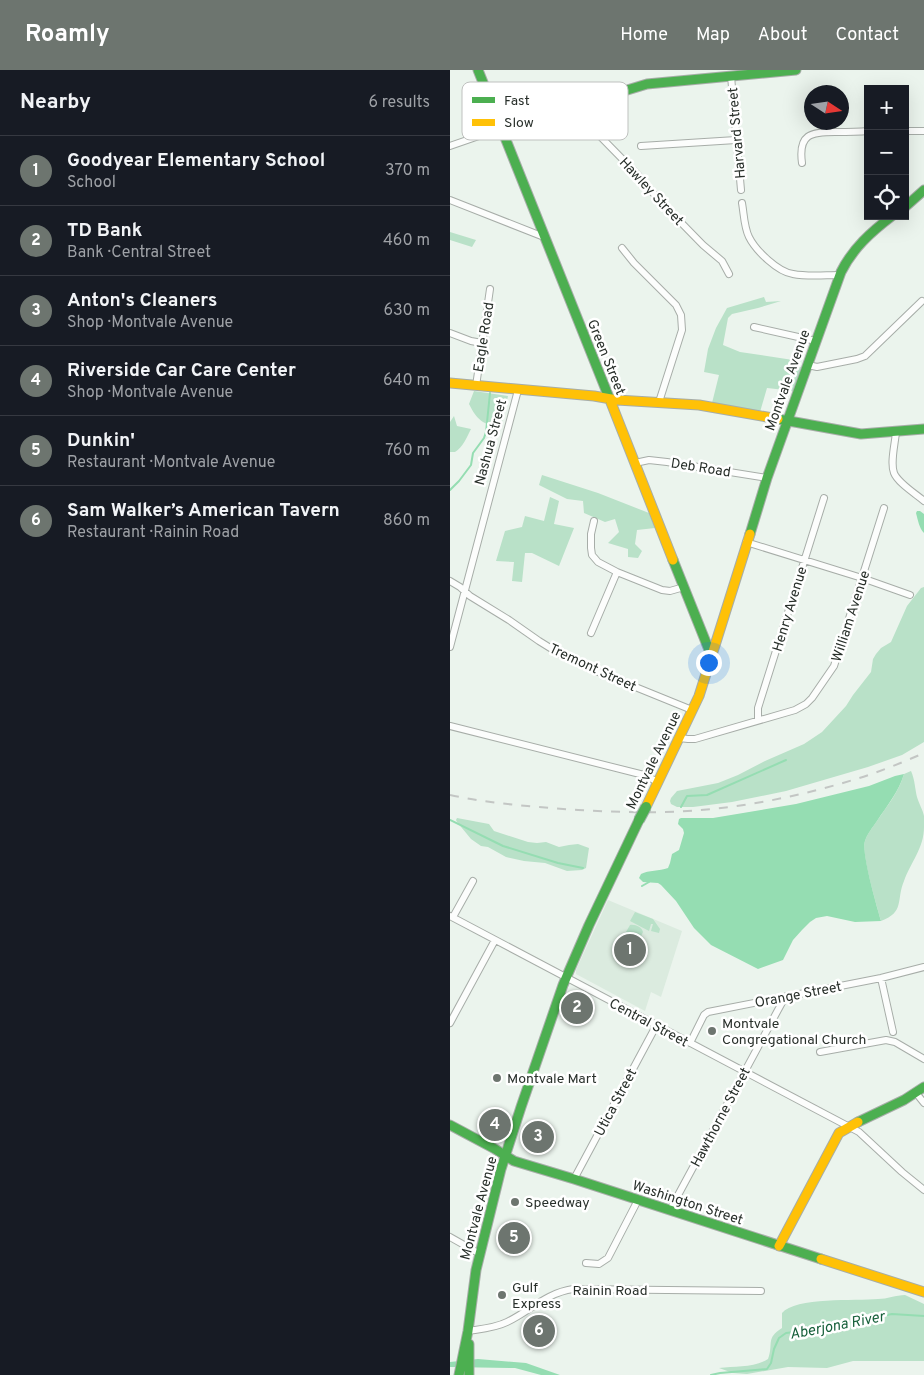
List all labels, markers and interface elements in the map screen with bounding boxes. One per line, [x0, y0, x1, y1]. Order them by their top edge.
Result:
text: Roamly [25, 20, 110, 50]
text: Home [620, 24, 668, 47]
text: Map [696, 24, 730, 47]
text: About [758, 24, 807, 47]
text: Contact [835, 24, 899, 47]
legend [462, 82, 628, 140]
north arrow [804, 85, 849, 130]
map controls [864, 85, 909, 220]
button: + [864, 85, 909, 130]
street label: Harvard Street [725, 86, 750, 179]
text: Nearby [20, 89, 91, 116]
text: 6 results [368, 93, 430, 113]
text: Fast [504, 93, 530, 110]
text: Slow [504, 115, 534, 132]
button: − [864, 130, 909, 175]
text: Goodyear Elementary School [67, 149, 325, 173]
street label: Hawley Street [615, 154, 687, 230]
text: 1 [33, 161, 39, 181]
text: 370 m [385, 161, 430, 181]
text: School [67, 173, 116, 193]
button: locate [864, 175, 909, 220]
text: TD Bank [67, 219, 142, 243]
text: 2 [31, 231, 41, 251]
text: 460 m [383, 231, 430, 251]
text: Bank · Central Street [67, 243, 211, 263]
text: Anton's Cleaners [67, 289, 217, 313]
text: 3 [31, 301, 41, 321]
text: 630 m [383, 301, 430, 321]
street label: Eagle Road [471, 301, 498, 373]
text: Shop · Montvale Avenue [67, 313, 233, 333]
street label: Green Street [583, 317, 628, 398]
street label: Montvale Avenue [762, 327, 815, 434]
text: Riverside Car Care Center [67, 359, 296, 383]
text: 4 [31, 371, 41, 391]
text: 640 m [383, 371, 430, 391]
text: Shop · Montvale Avenue [67, 383, 233, 403]
street label: Nashua Street [472, 397, 511, 487]
text: Dunkin' [67, 429, 135, 453]
text: 5 [31, 441, 41, 461]
text: 760 m [385, 441, 430, 461]
text: Restaurant · Montvale Avenue [67, 453, 275, 473]
street label: Deb Road [670, 455, 732, 482]
text: Sam Walker’s American Tavern [67, 499, 340, 523]
text: 6 [31, 511, 41, 531]
text: 860 m [383, 511, 430, 531]
text: Restaurant · Rainin Road [67, 523, 239, 543]
street label: Henry Avenue [769, 565, 811, 654]
street label: William Avenue [829, 569, 874, 664]
street label: Tremont Street [546, 641, 639, 696]
your location [696, 650, 722, 676]
street label: Montvale Avenue [623, 709, 685, 812]
pin: 1 [614, 931, 646, 969]
street label: Orange Street [753, 979, 843, 1012]
pin: 2 [561, 989, 593, 1027]
street label: Central Street [606, 995, 691, 1051]
place label: Montvale Congregational Church [722, 1016, 866, 1049]
marker: Montvale Congregational Church [706, 1025, 718, 1037]
street label: Hawthorne Street [688, 1065, 755, 1170]
street label: Utica Street [591, 1066, 641, 1139]
place label: Montvale Mart [507, 1071, 597, 1088]
marker: Montvale Mart [491, 1072, 503, 1084]
pin: 4 [479, 1106, 511, 1144]
pin: 3 [522, 1118, 554, 1156]
street label: Montvale Avenue [457, 1155, 501, 1262]
street label: Washington Street [630, 1178, 745, 1229]
place label: Speedway [525, 1195, 590, 1212]
marker: Speedway [509, 1196, 521, 1208]
pin: 5 [498, 1219, 530, 1257]
place label: Gulf Express [512, 1280, 561, 1313]
street label: Rainin Road [572, 1283, 648, 1300]
marker: Gulf Express [496, 1289, 508, 1301]
water label: Aberjona River [788, 1308, 888, 1345]
pin: 6 [523, 1312, 555, 1350]

